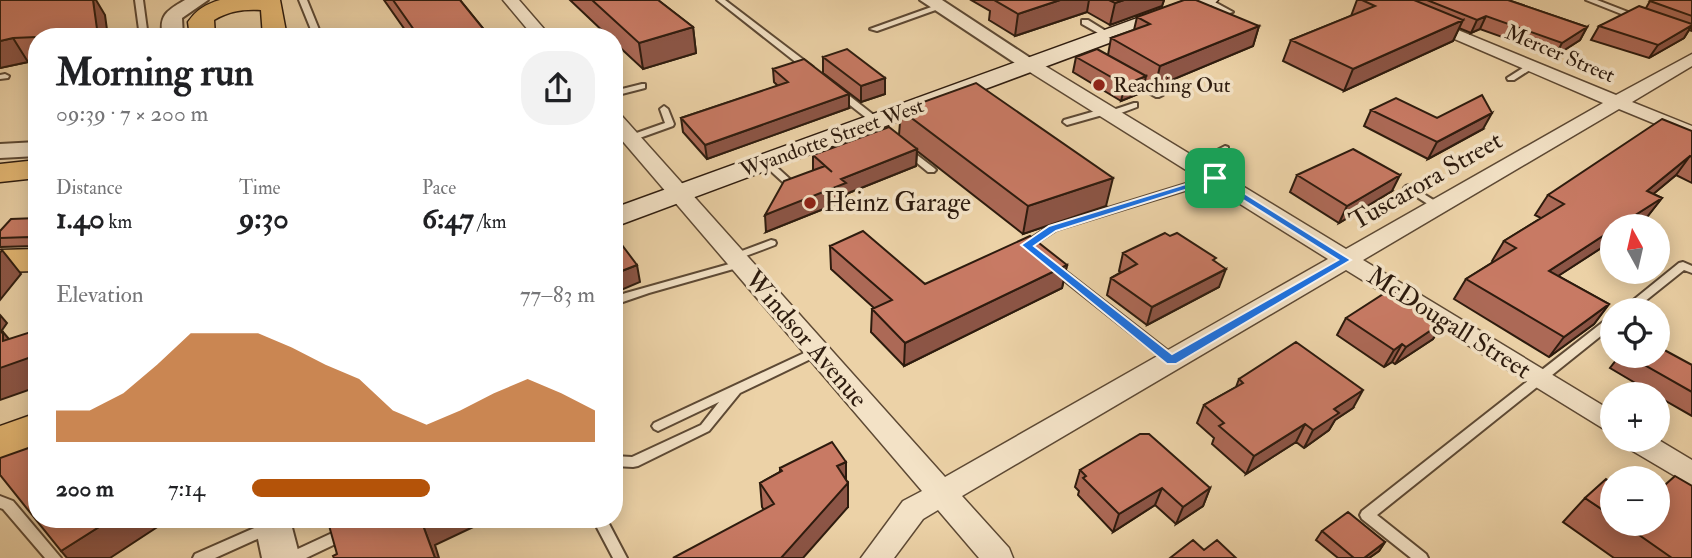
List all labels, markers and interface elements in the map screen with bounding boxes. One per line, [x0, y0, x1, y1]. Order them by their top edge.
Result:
street label: Mercer Street [1501, 19, 1619, 89]
text: Morning run [56, 49, 254, 97]
button: share [521, 51, 595, 125]
place label: Reaching Out [1113, 72, 1231, 99]
marker: Reaching Out [1091, 77, 1107, 93]
street label: Wyandotte Street West [735, 92, 928, 184]
text: 09:39 · 7 × 200 m [56, 99, 208, 128]
street label: Tuscarora Street [1344, 124, 1508, 238]
pin [1185, 148, 1245, 208]
icon: arrive [1196, 159, 1234, 197]
text: Distance [56, 176, 122, 200]
text: Time [239, 176, 281, 200]
text: Pace [422, 176, 456, 200]
place label: Heinz Garage [824, 187, 971, 219]
marker: Heinz Garage [802, 195, 818, 211]
text: 1.40 [56, 200, 105, 237]
text: 9:30 [239, 200, 289, 237]
text: 6:47 [422, 200, 474, 237]
text: km [105, 210, 132, 234]
text: /km [474, 210, 507, 234]
north arrow [1600, 214, 1670, 284]
map controls [1600, 214, 1670, 536]
street label: McDougall Street [1361, 260, 1537, 386]
street label: Windsor Avenue [737, 263, 874, 414]
text: Elevation [56, 280, 144, 309]
text: 77–83 m [520, 280, 595, 309]
button: locate [1600, 298, 1670, 368]
button: + [1600, 382, 1670, 452]
button: − [1600, 466, 1670, 536]
text: 200 m [56, 474, 114, 503]
text: 7:14 [168, 474, 205, 503]

